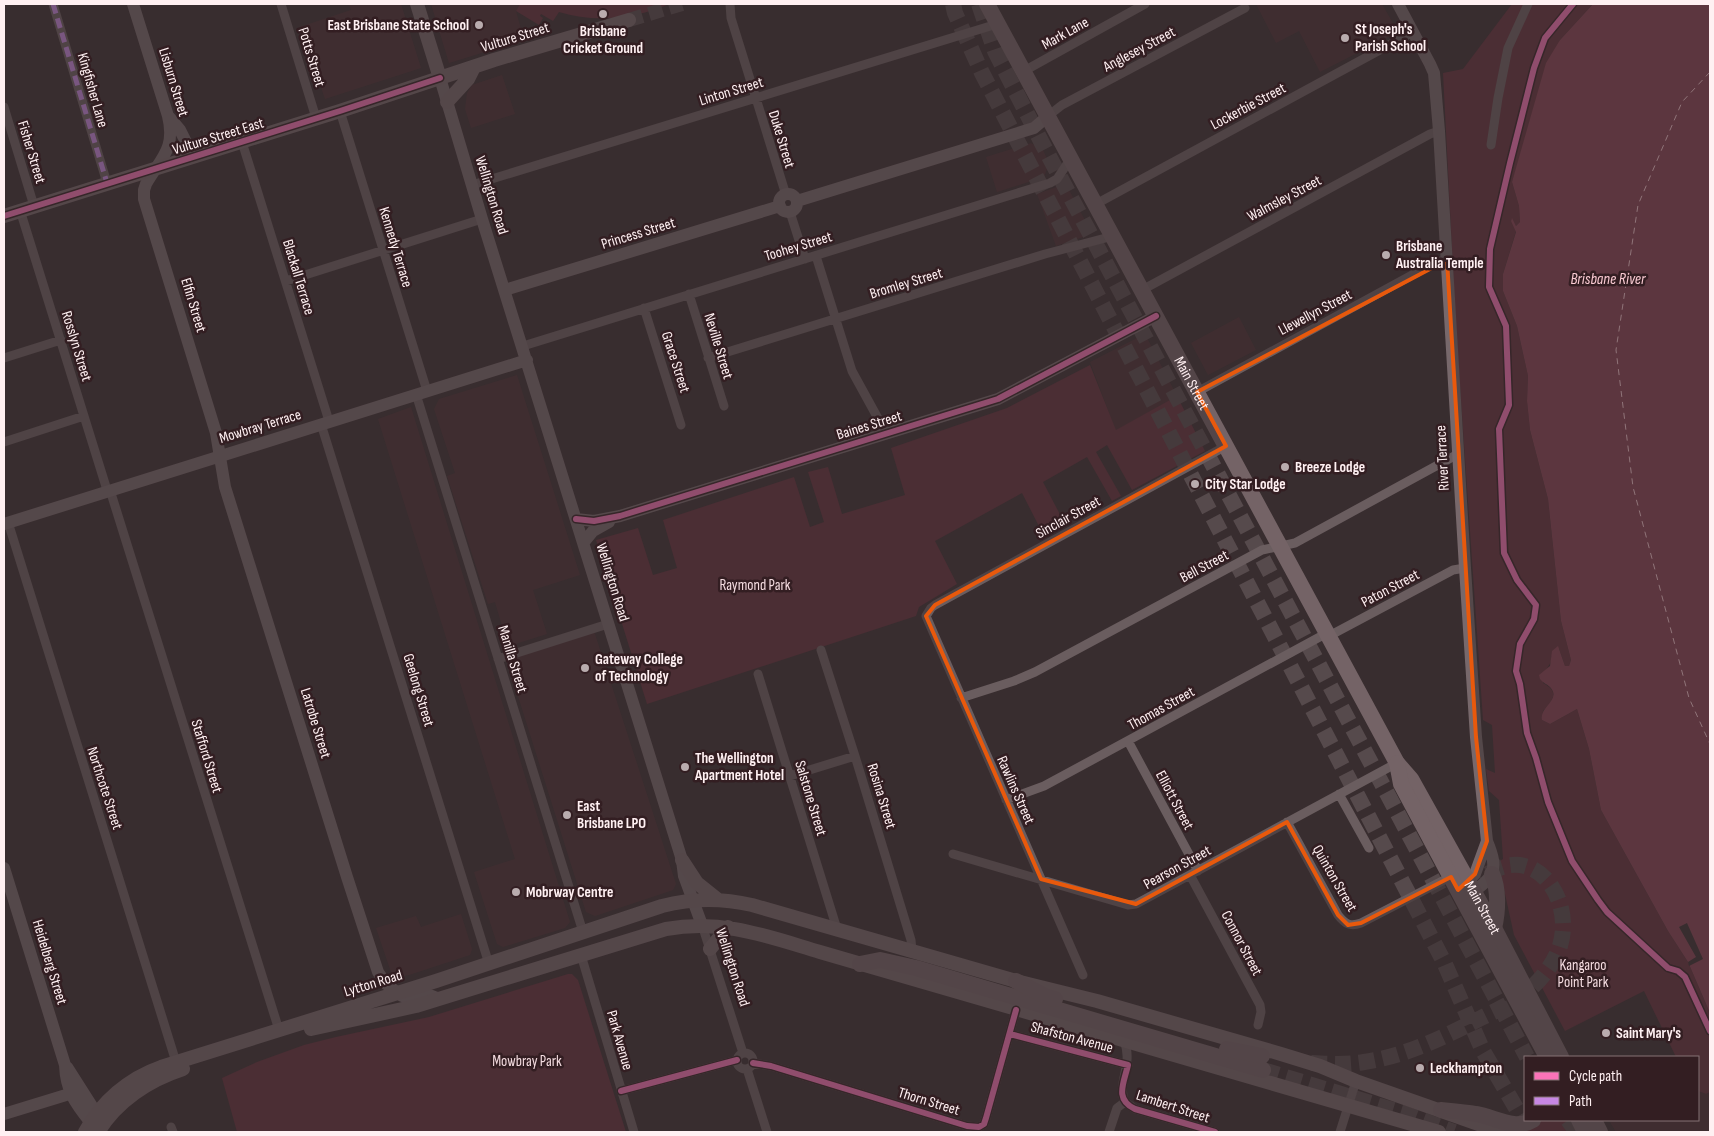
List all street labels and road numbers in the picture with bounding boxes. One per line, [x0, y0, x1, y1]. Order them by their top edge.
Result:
street label: Mark Lane [1038, 13, 1092, 54]
street label: Vulture Street [479, 18, 552, 57]
street label: Anglesey Street [1099, 22, 1179, 77]
street label: Potts Street [294, 25, 330, 89]
street label: Lisburn Street [154, 45, 193, 119]
street label: Kingfisher Lane [73, 51, 112, 130]
street label: Linton Street [697, 73, 766, 110]
street label: Lockerbie Street [1207, 78, 1289, 134]
street label: Duke Street [764, 108, 799, 171]
street label: Vulture Street East [170, 113, 267, 159]
street label: Fisher Street [13, 118, 50, 186]
street label: Wellington Road [471, 154, 512, 237]
street label: Walmsley Street [1244, 171, 1325, 226]
street label: Kennedy Terrace [374, 205, 417, 290]
street label: Princess Street [599, 213, 678, 254]
street label: Toohey Street [762, 227, 835, 266]
street label: Blackall Terrace [278, 237, 319, 317]
street label: Bromley Street [867, 263, 945, 304]
street label: Elfin Street [176, 276, 211, 335]
street label: Llewellyn Street [1275, 285, 1356, 340]
street label: Rosslyn Street [57, 309, 96, 384]
street label: Neville Street [700, 311, 738, 382]
street label: Grace Street [657, 329, 694, 396]
street label: Main Street [1169, 353, 1214, 414]
street label: Mowbray Terrace [217, 405, 304, 448]
street label: Baines Street [834, 406, 904, 444]
street label: River Terrace [1431, 425, 1454, 491]
street label: Sinclair Street [1032, 492, 1104, 543]
street label: Wellington Road [592, 541, 633, 624]
street label: Bell Street [1177, 546, 1232, 587]
street label: Paton Street [1358, 565, 1423, 612]
street label: Manilla Street [493, 623, 532, 695]
street label: Geelong Street [398, 651, 439, 729]
street label: Thomas Street [1125, 682, 1198, 735]
street label: Latrobe Street [296, 686, 335, 761]
street label: Stafford Street [186, 717, 227, 795]
street label: Northcote Street [82, 744, 127, 832]
street label: Rawlins Street [992, 753, 1039, 828]
street label: Salstone Street [790, 758, 831, 838]
street label: Rosina Street [863, 761, 901, 832]
street label: Elliott Street [1151, 767, 1198, 833]
street label: Pearson Street [1140, 841, 1215, 894]
street label: Quinton Street [1308, 841, 1362, 915]
street label: Main Street [1460, 878, 1505, 938]
street label: Connor Street [1217, 908, 1267, 979]
street label: Heidelberg Street [28, 917, 72, 1007]
street label: Wellington Road [711, 926, 754, 1009]
street label: Lytton Road [342, 966, 405, 1001]
street label: Park Avenue [602, 1008, 637, 1072]
street label: Shafston Avenue [1029, 1017, 1115, 1058]
street label: Thorn Street [896, 1083, 962, 1120]
street label: Lambert Street [1134, 1086, 1212, 1127]

